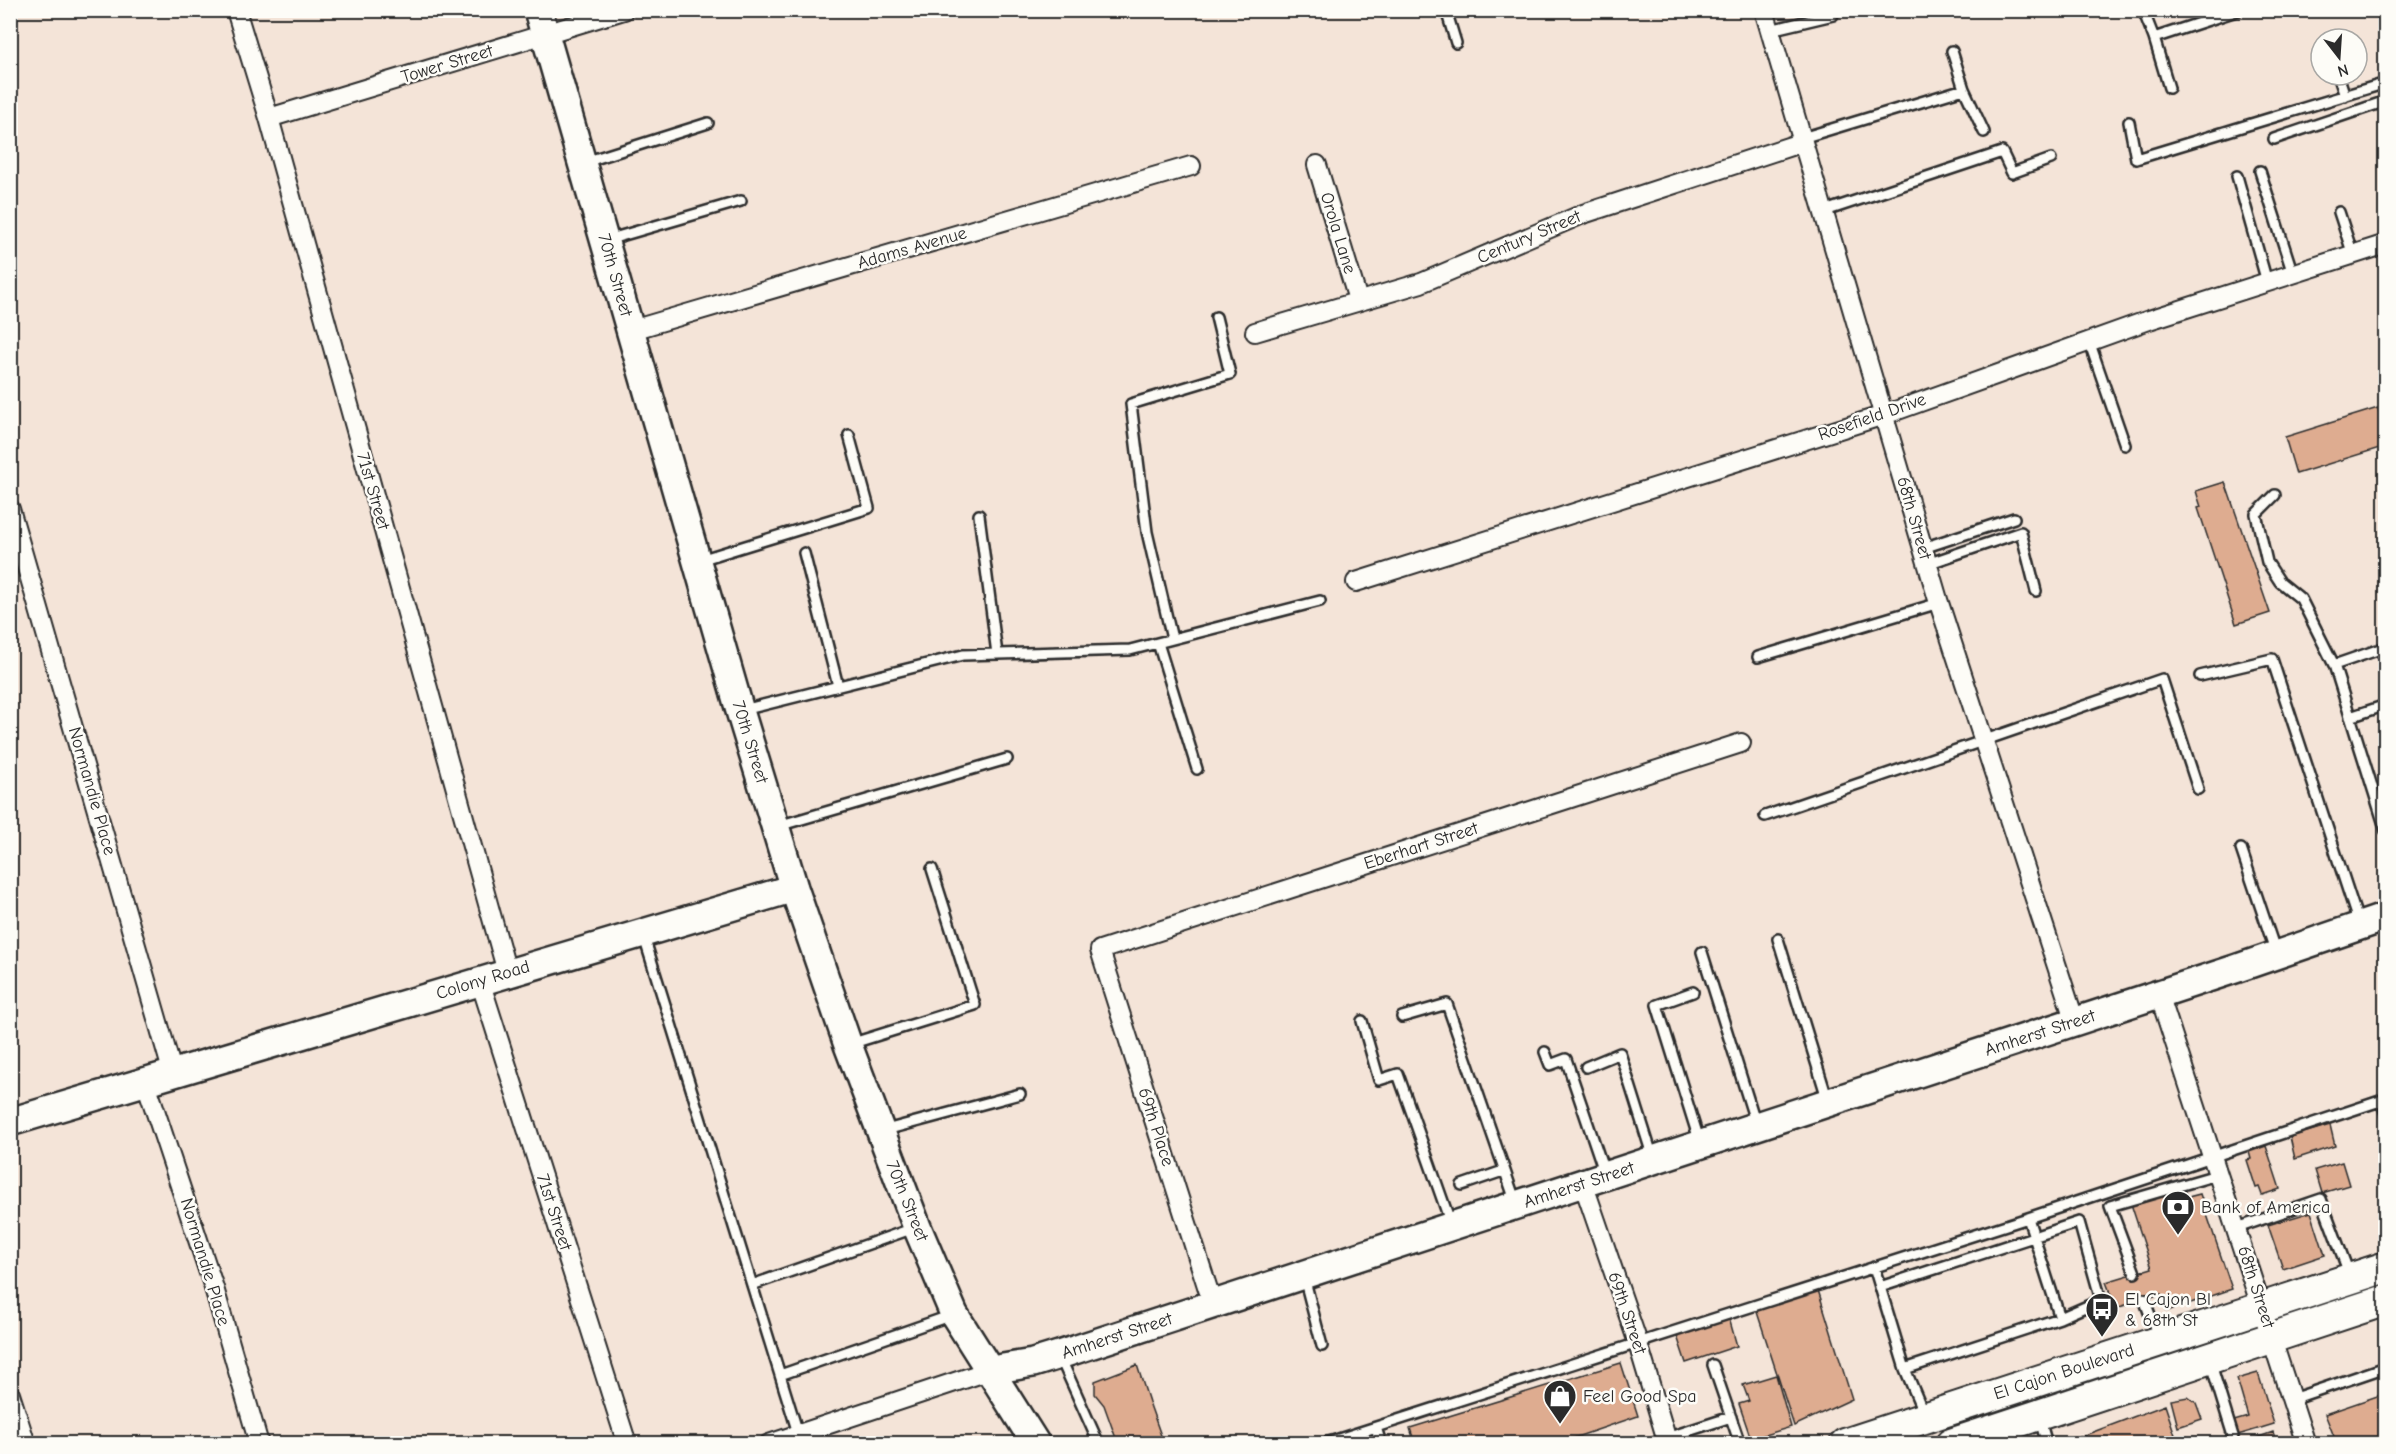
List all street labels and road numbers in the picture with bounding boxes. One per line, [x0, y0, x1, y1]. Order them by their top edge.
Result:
street label: Tower Street [399, 40, 496, 88]
street label: Orola Lane [1316, 190, 1360, 276]
street label: Century Street [1474, 205, 1585, 268]
street label: Adams Avenue [855, 222, 969, 274]
street label: 70th Street [593, 231, 637, 320]
street label: Rosefield Drive [1815, 389, 1929, 445]
street label: 71st Street [352, 450, 394, 533]
street label: 68th Street [1892, 474, 1936, 563]
street label: 70th Street [727, 698, 773, 787]
street label: Normandie Place [64, 725, 120, 857]
street label: Eberhart Street [1361, 817, 1482, 874]
street label: Colony Road [434, 956, 532, 1004]
street label: Amherst Street [1982, 1005, 2099, 1061]
street label: 69th Place [1133, 1085, 1179, 1169]
street label: 70th Street [881, 1157, 933, 1245]
street label: Amherst Street [1521, 1157, 1638, 1213]
street label: 71st Street [532, 1171, 577, 1254]
street label: Normandie Place [176, 1196, 234, 1328]
street label: 68th Street [2233, 1243, 2279, 1331]
street label: 69th Street [1603, 1269, 1651, 1357]
street label: Amherst Street [1059, 1308, 1176, 1364]
street label: El Cajon Boulevard [1991, 1339, 2137, 1405]

